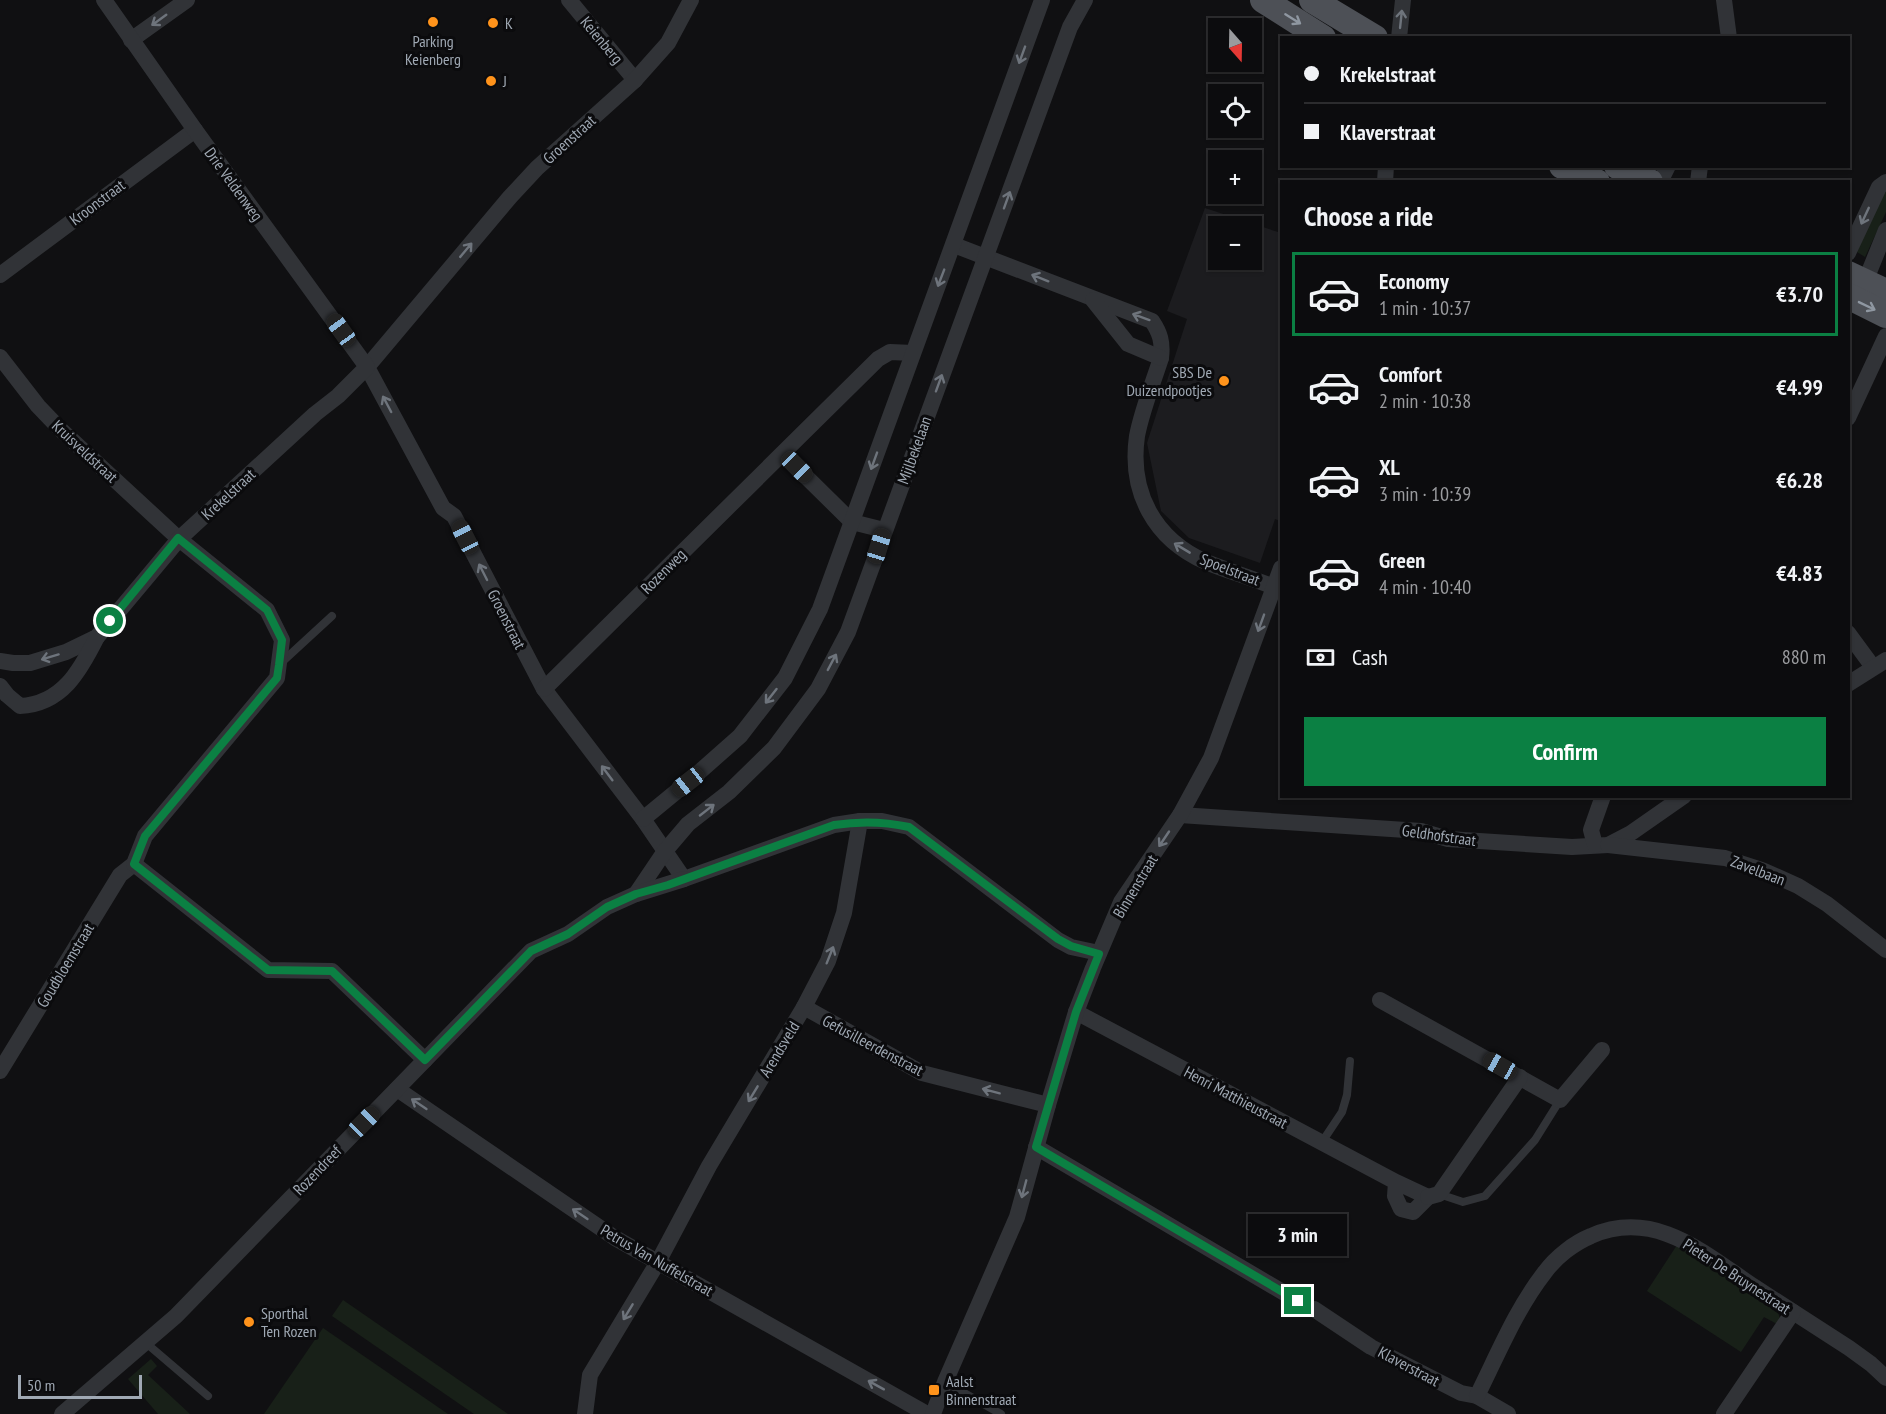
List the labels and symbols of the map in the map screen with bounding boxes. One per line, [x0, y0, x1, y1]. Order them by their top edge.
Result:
one-way arrow [1396, 9, 1407, 29]
street label: Keienberg [576, 12, 628, 68]
place label: K [505, 13, 513, 33]
one-way arrow [1284, 13, 1301, 25]
one-way arrow [152, 14, 168, 26]
marker: Parking Keienberg [426, 15, 440, 29]
marker: K [486, 16, 500, 30]
north arrow [1208, 18, 1262, 72]
place label: Parking Keienberg [405, 31, 461, 69]
one-way arrow [1016, 45, 1027, 64]
place label: J [502, 71, 507, 91]
marker: J [484, 74, 498, 88]
street label: Groenstraat [538, 110, 600, 168]
street label: Drie Veldenweg [201, 143, 267, 225]
street label: Kroonstraat [65, 174, 129, 229]
one-way arrow [1003, 191, 1014, 210]
one-way arrow [1859, 207, 1871, 225]
one-way arrow [459, 243, 473, 258]
one-way arrow [935, 268, 946, 287]
one-way arrow [1031, 272, 1049, 283]
one-way arrow [1858, 300, 1876, 312]
car [323, 310, 359, 350]
one-way arrow [1132, 311, 1150, 322]
place label: SBS De Duizendpootjes [1126, 362, 1212, 400]
one-way arrow [935, 374, 946, 392]
marker: SBS De Duizendpootjes [1217, 374, 1231, 388]
one-way arrow [381, 395, 392, 413]
street label: Mijlbekelaan [893, 413, 935, 487]
street label: Kruisveldstraat [48, 416, 122, 487]
car [778, 448, 816, 486]
one-way arrow [868, 451, 879, 470]
street label: Krekelstraat [197, 464, 260, 524]
car [449, 517, 481, 557]
car [865, 526, 893, 566]
one-way arrow [1174, 542, 1191, 554]
street label: Rozenweg [636, 544, 690, 598]
street label: Spoelstraat [1197, 548, 1263, 590]
one-way arrow [477, 563, 488, 581]
street label: Groenstraat [484, 586, 531, 653]
route start [96, 607, 123, 634]
one-way arrow [1255, 614, 1266, 632]
one-way arrow [41, 652, 60, 663]
one-way arrow [827, 654, 838, 672]
one-way arrow [765, 688, 778, 704]
car [668, 764, 708, 800]
one-way arrow [601, 765, 613, 781]
one-way arrow [699, 803, 715, 816]
street label: Geldhofstraat [1401, 820, 1478, 850]
one-way arrow [1158, 830, 1170, 846]
street label: Binnenstraat [1108, 850, 1162, 921]
street label: Zavelbaan [1728, 851, 1788, 889]
street label: Goudbloemstraat [32, 919, 98, 1011]
one-way arrow [825, 946, 836, 964]
street label: Gefusilleerdenstraat [819, 1010, 927, 1080]
street label: Arendsveld [755, 1017, 803, 1080]
car [1480, 1049, 1520, 1083]
street label: Henri Matthieustraat [1181, 1061, 1292, 1133]
one-way arrow [982, 1084, 1001, 1096]
one-way arrow [746, 1085, 758, 1102]
one-way arrow [412, 1098, 428, 1110]
car [345, 1103, 383, 1141]
street label: Rozendreef [288, 1140, 346, 1199]
one-way arrow [1018, 1179, 1030, 1198]
one-way arrow [573, 1208, 589, 1220]
callout: 3 min [1248, 1214, 1348, 1256]
street label: Petrus Van Nuffelstraat [597, 1220, 717, 1301]
street label: Pieter De Bruynestraat [1679, 1234, 1795, 1319]
route end [1284, 1287, 1311, 1314]
place label: Sporthal Ten Rozen [261, 1303, 317, 1341]
one-way arrow [621, 1303, 633, 1320]
marker: Sporthal Ten Rozen [242, 1315, 256, 1329]
street label: Klaverstraat [1375, 1342, 1444, 1391]
place label: Aalst Binnenstraat [946, 1371, 1017, 1409]
scale bar [18, 1372, 142, 1400]
one-way arrow [868, 1379, 885, 1391]
marker: Aalst Binnenstraat [927, 1383, 941, 1397]

